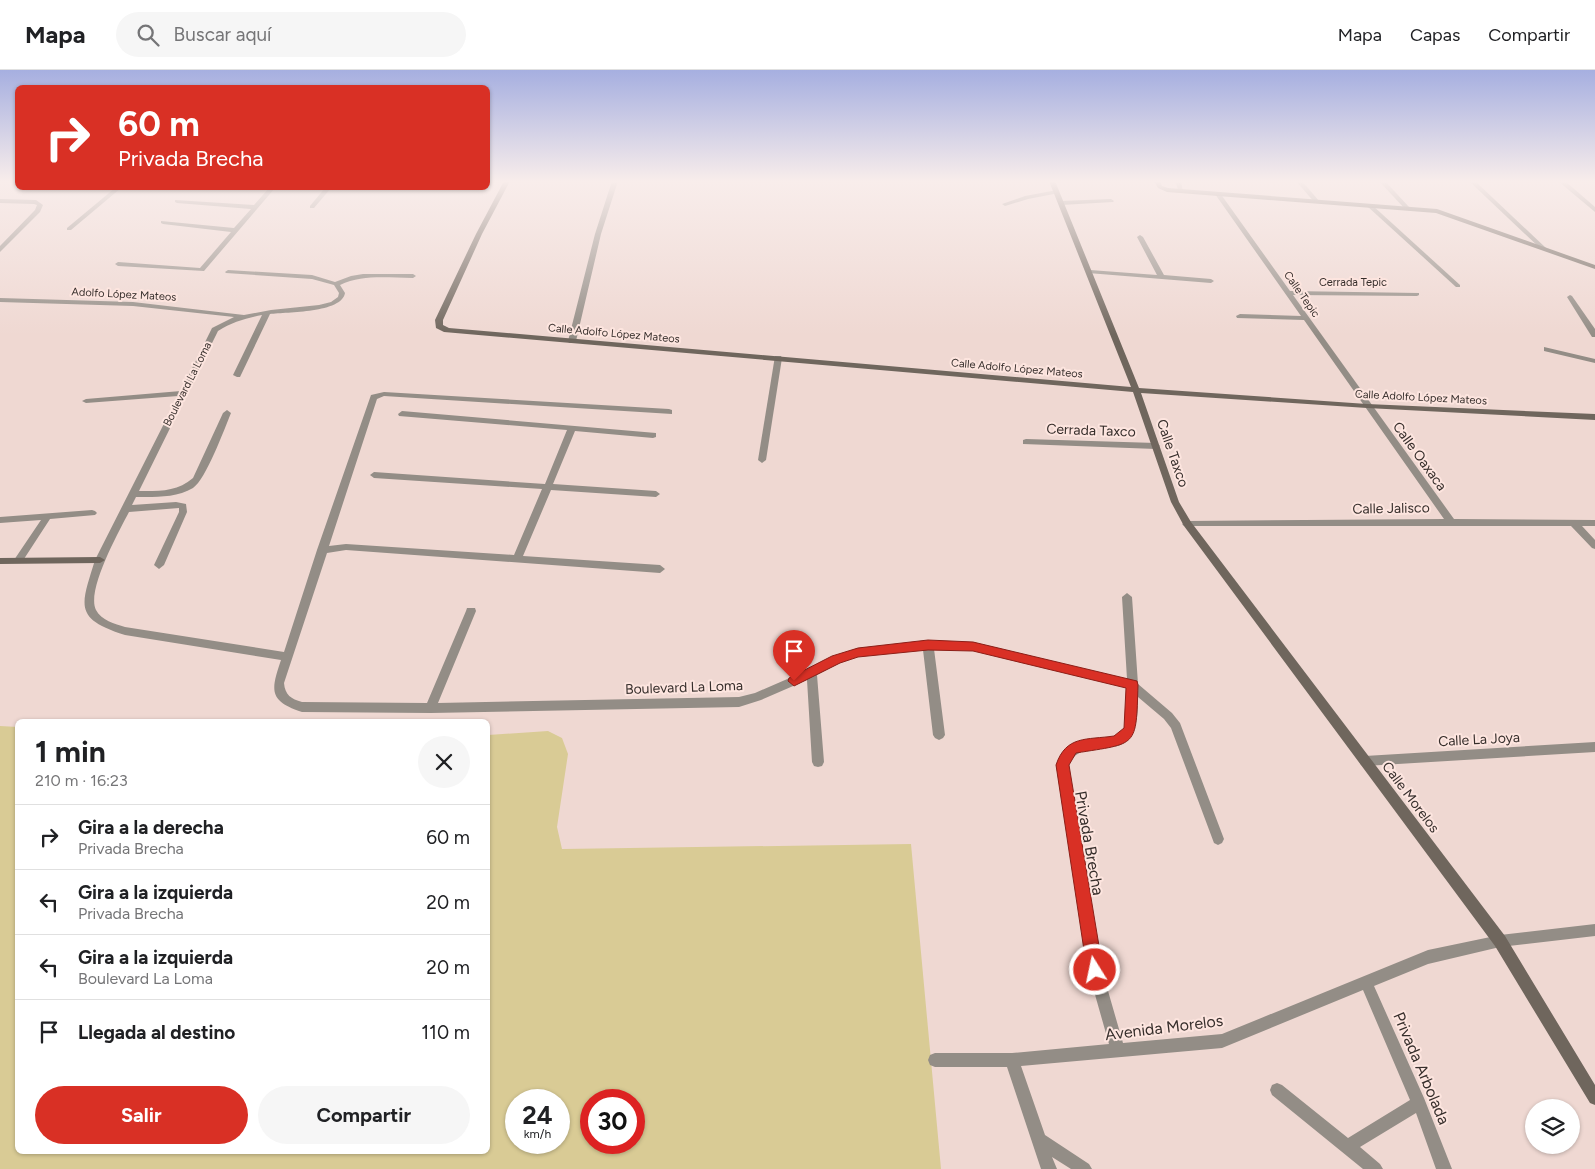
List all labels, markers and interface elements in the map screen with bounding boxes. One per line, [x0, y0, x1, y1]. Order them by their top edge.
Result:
search box [116, 12, 466, 57]
text: Mapa [25, 20, 86, 49]
icon: search [134, 21, 162, 49]
text: Buscar aquí [174, 23, 271, 46]
text: Mapa [1338, 24, 1382, 46]
text: Capas [1410, 24, 1460, 46]
text: Compartir [1488, 24, 1570, 46]
text: 60 m [118, 103, 200, 145]
icon: right [35, 105, 100, 170]
text: Privada Brecha [118, 145, 263, 172]
street label: Calle Tepic [1281, 269, 1322, 320]
street label: Cerrada Tepic [1319, 276, 1387, 289]
street label: Adolfo López Mateos [71, 285, 177, 304]
street label: Calle Adolfo López Mateos [548, 321, 680, 346]
street label: Boulevard La Loma [161, 340, 214, 428]
street label: Calle Adolfo López Mateos [951, 356, 1083, 381]
street label: Calle Adolfo López Mateos [1355, 388, 1487, 407]
street label: Calle Taxco [1153, 417, 1192, 489]
street label: Calle Oaxaca [1389, 419, 1450, 494]
street label: Cerrada Taxco [1046, 420, 1136, 441]
street label: Calle Jalisco [1352, 499, 1430, 518]
pin [773, 630, 815, 681]
icon: arrive [780, 637, 808, 665]
street label: Boulevard La Loma [625, 677, 743, 698]
street label: Calle La Joya [1438, 729, 1520, 750]
text: 1 min [35, 733, 106, 770]
button: close [418, 736, 470, 788]
street label: Calle Morelos [1378, 758, 1443, 836]
text: 210 m · 16:23 [35, 771, 128, 790]
street label: Privada Brecha [1071, 789, 1108, 897]
text: Gira a la derecha [78, 816, 224, 839]
icon: right [35, 823, 63, 851]
text: 60 m [426, 826, 470, 849]
text: Privada Brecha [78, 839, 184, 858]
text: Gira a la izquierda [78, 881, 233, 904]
icon: left [35, 888, 63, 916]
text: 20 m [426, 891, 470, 914]
text: Privada Brecha [78, 904, 184, 923]
position arrow [1068, 943, 1120, 995]
text: Gira a la izquierda [78, 946, 233, 969]
icon: left [35, 953, 63, 981]
text: 20 m [426, 956, 470, 979]
text: Boulevard La Loma [78, 969, 213, 988]
street label: Privada Arbolada [1389, 1009, 1454, 1127]
street label: Avenida Morelos [1104, 1011, 1224, 1044]
icon: arrive [35, 1018, 63, 1046]
text: Llegada al destino [78, 1021, 235, 1044]
text: 110 m [421, 1021, 470, 1044]
button: Salir [35, 1086, 248, 1144]
button: Compartir [258, 1086, 470, 1144]
speed limit sign: 30 [580, 1089, 645, 1154]
map controls [1525, 1099, 1580, 1154]
button: layers [1525, 1099, 1580, 1154]
text: 24 [522, 1100, 553, 1130]
text: km/h [524, 1127, 551, 1141]

